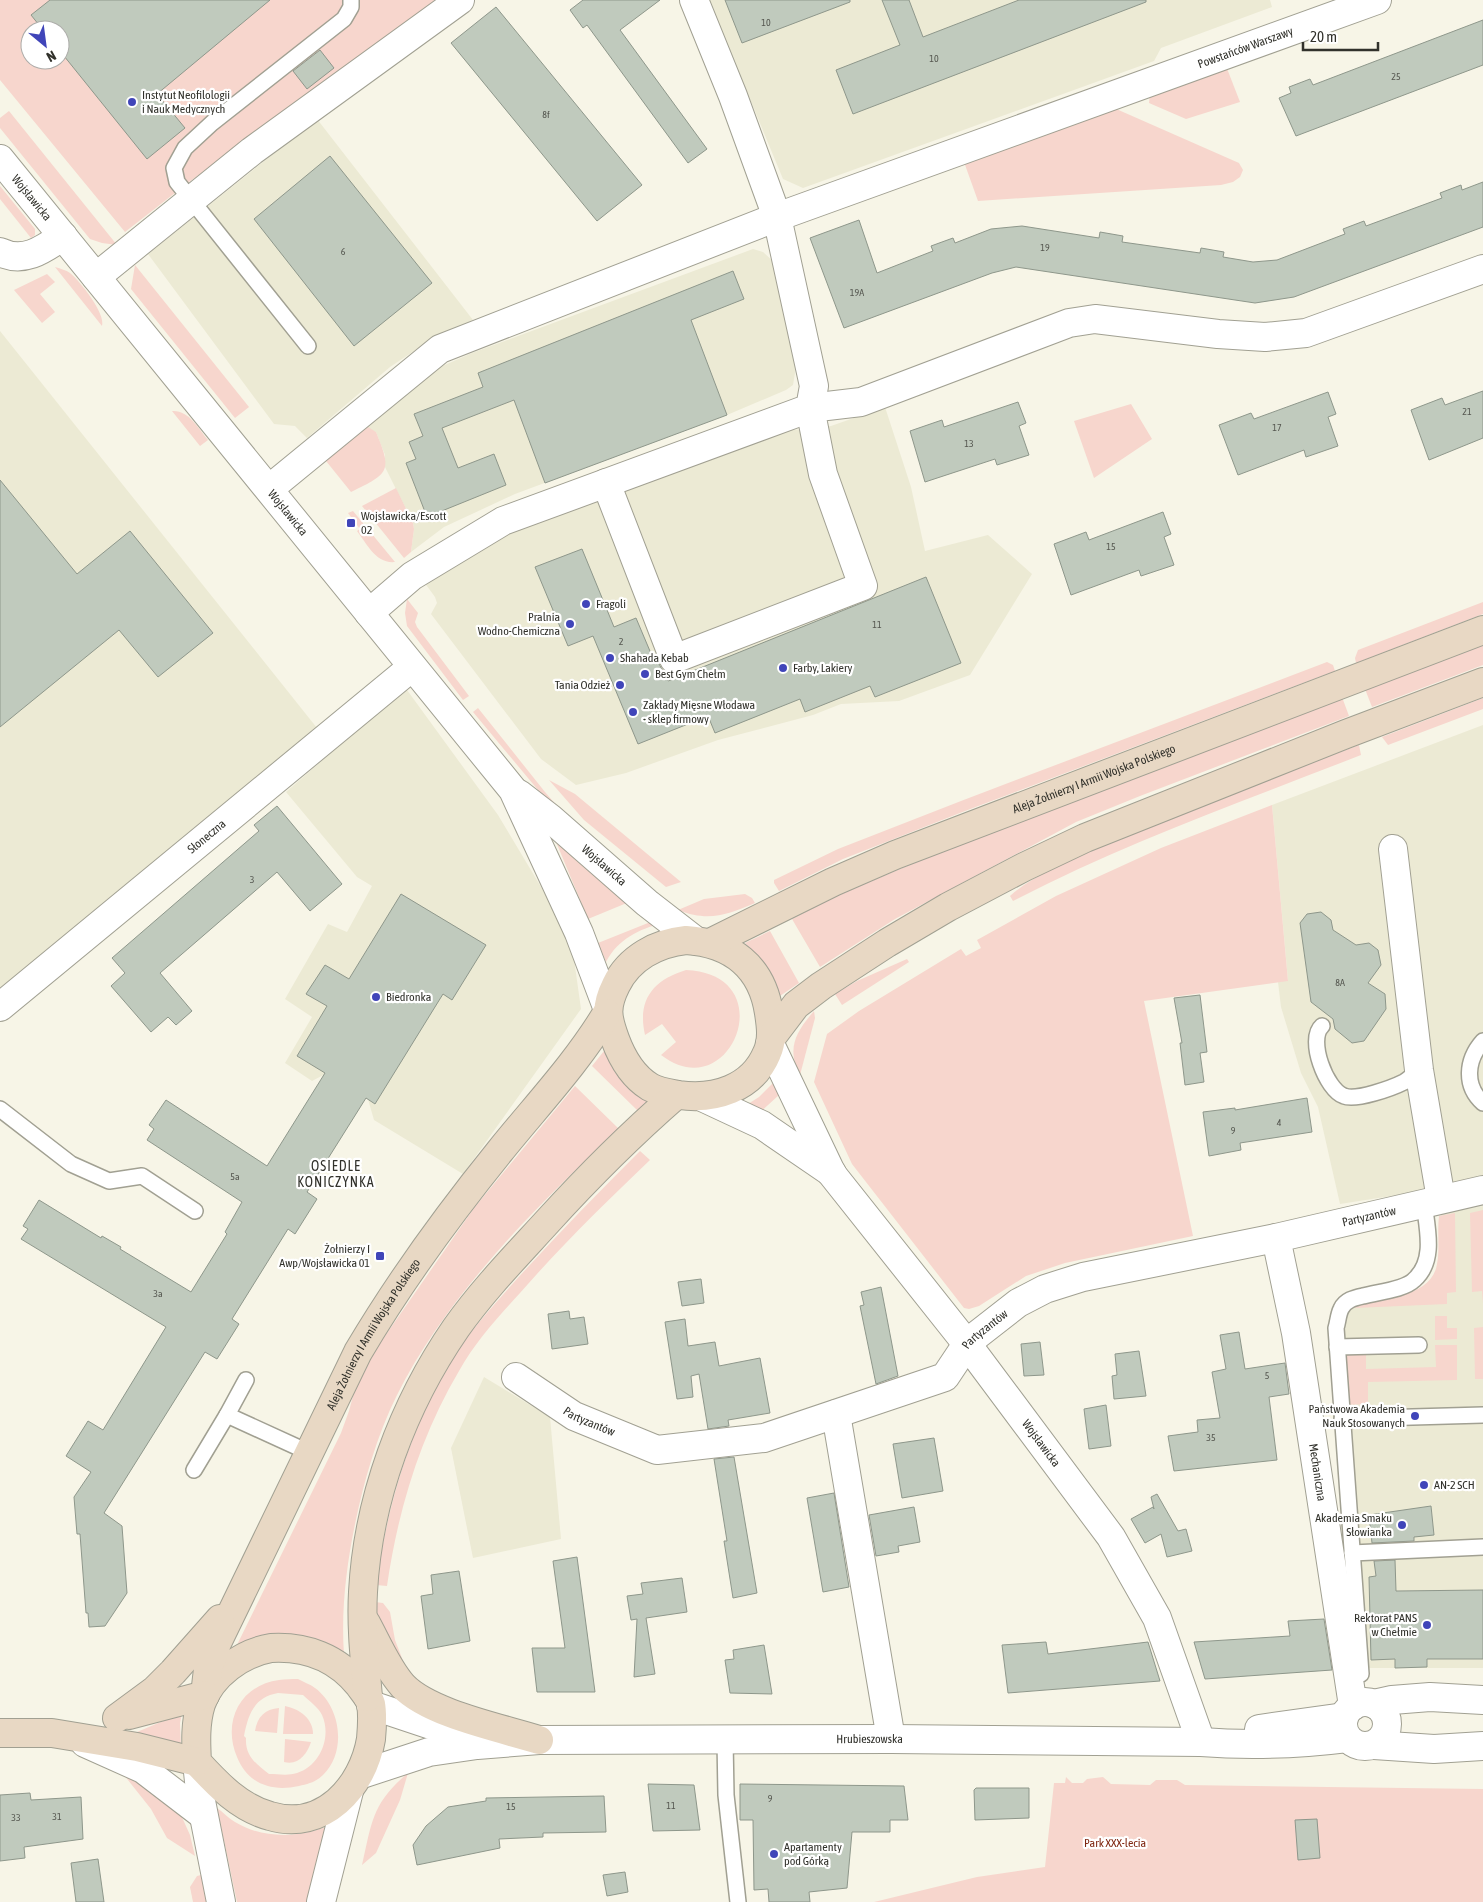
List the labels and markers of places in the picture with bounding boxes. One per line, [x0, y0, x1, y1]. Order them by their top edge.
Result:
place label: Instytut Neofilologii i Nauk Medycznych [142, 88, 230, 116]
marker: Instytut Neofilologii i Nauk Medycznych [126, 96, 138, 108]
place label: Wojsławicka/Escott 02 [361, 509, 447, 537]
marker: Wojsławicka/Escott 02 [345, 517, 357, 529]
place label: Fragoli [596, 597, 626, 611]
marker: Fragoli [580, 598, 592, 610]
place label: Pralnia Wodno-Chemiczna [478, 610, 560, 638]
marker: Pralnia Wodno-Chemiczna [564, 618, 576, 630]
place label: Shahada Kebab [620, 651, 689, 665]
marker: Shahada Kebab [604, 652, 616, 664]
place label: Farby, Lakiery [793, 661, 853, 675]
marker: Farby, Lakiery [777, 662, 789, 674]
place label: Best Gym Chełm [655, 667, 726, 681]
marker: Best Gym Chełm [639, 668, 651, 680]
place label: Tania Odzież [555, 678, 611, 692]
marker: Tania Odzież [614, 679, 626, 691]
place label: Zakłady Mięsne Włodawa - sklep firmowy [643, 698, 755, 726]
marker: Zakłady Mięsne Włodawa - sklep firmowy [627, 706, 639, 718]
place label: Biedronka [386, 990, 431, 1004]
marker: Biedronka [370, 991, 382, 1003]
place label: Żołnierzy I Awp/Wojsławicka 01 [279, 1242, 370, 1270]
marker: Żołnierzy I Awp/Wojsławicka 01 [374, 1250, 386, 1262]
place label: Państwowa Akademia Nauk Stosowanych [1309, 1402, 1405, 1430]
marker: Państwowa Akademia Nauk Stosowanych [1409, 1410, 1421, 1422]
place label: AN-2 SCH [1434, 1478, 1475, 1492]
marker: AN-2 SCH [1418, 1479, 1430, 1491]
place label: Akademia Smaku Słowianka [1315, 1511, 1392, 1539]
marker: Akademia Smaku Słowianka [1396, 1519, 1408, 1531]
place label: Rektorat PANS w Chełmie [1354, 1611, 1417, 1639]
marker: Rektorat PANS w Chełmie [1421, 1619, 1433, 1631]
place label: Apartamenty pod Górką [784, 1840, 842, 1868]
marker: Apartamenty pod Górką [768, 1848, 780, 1860]

